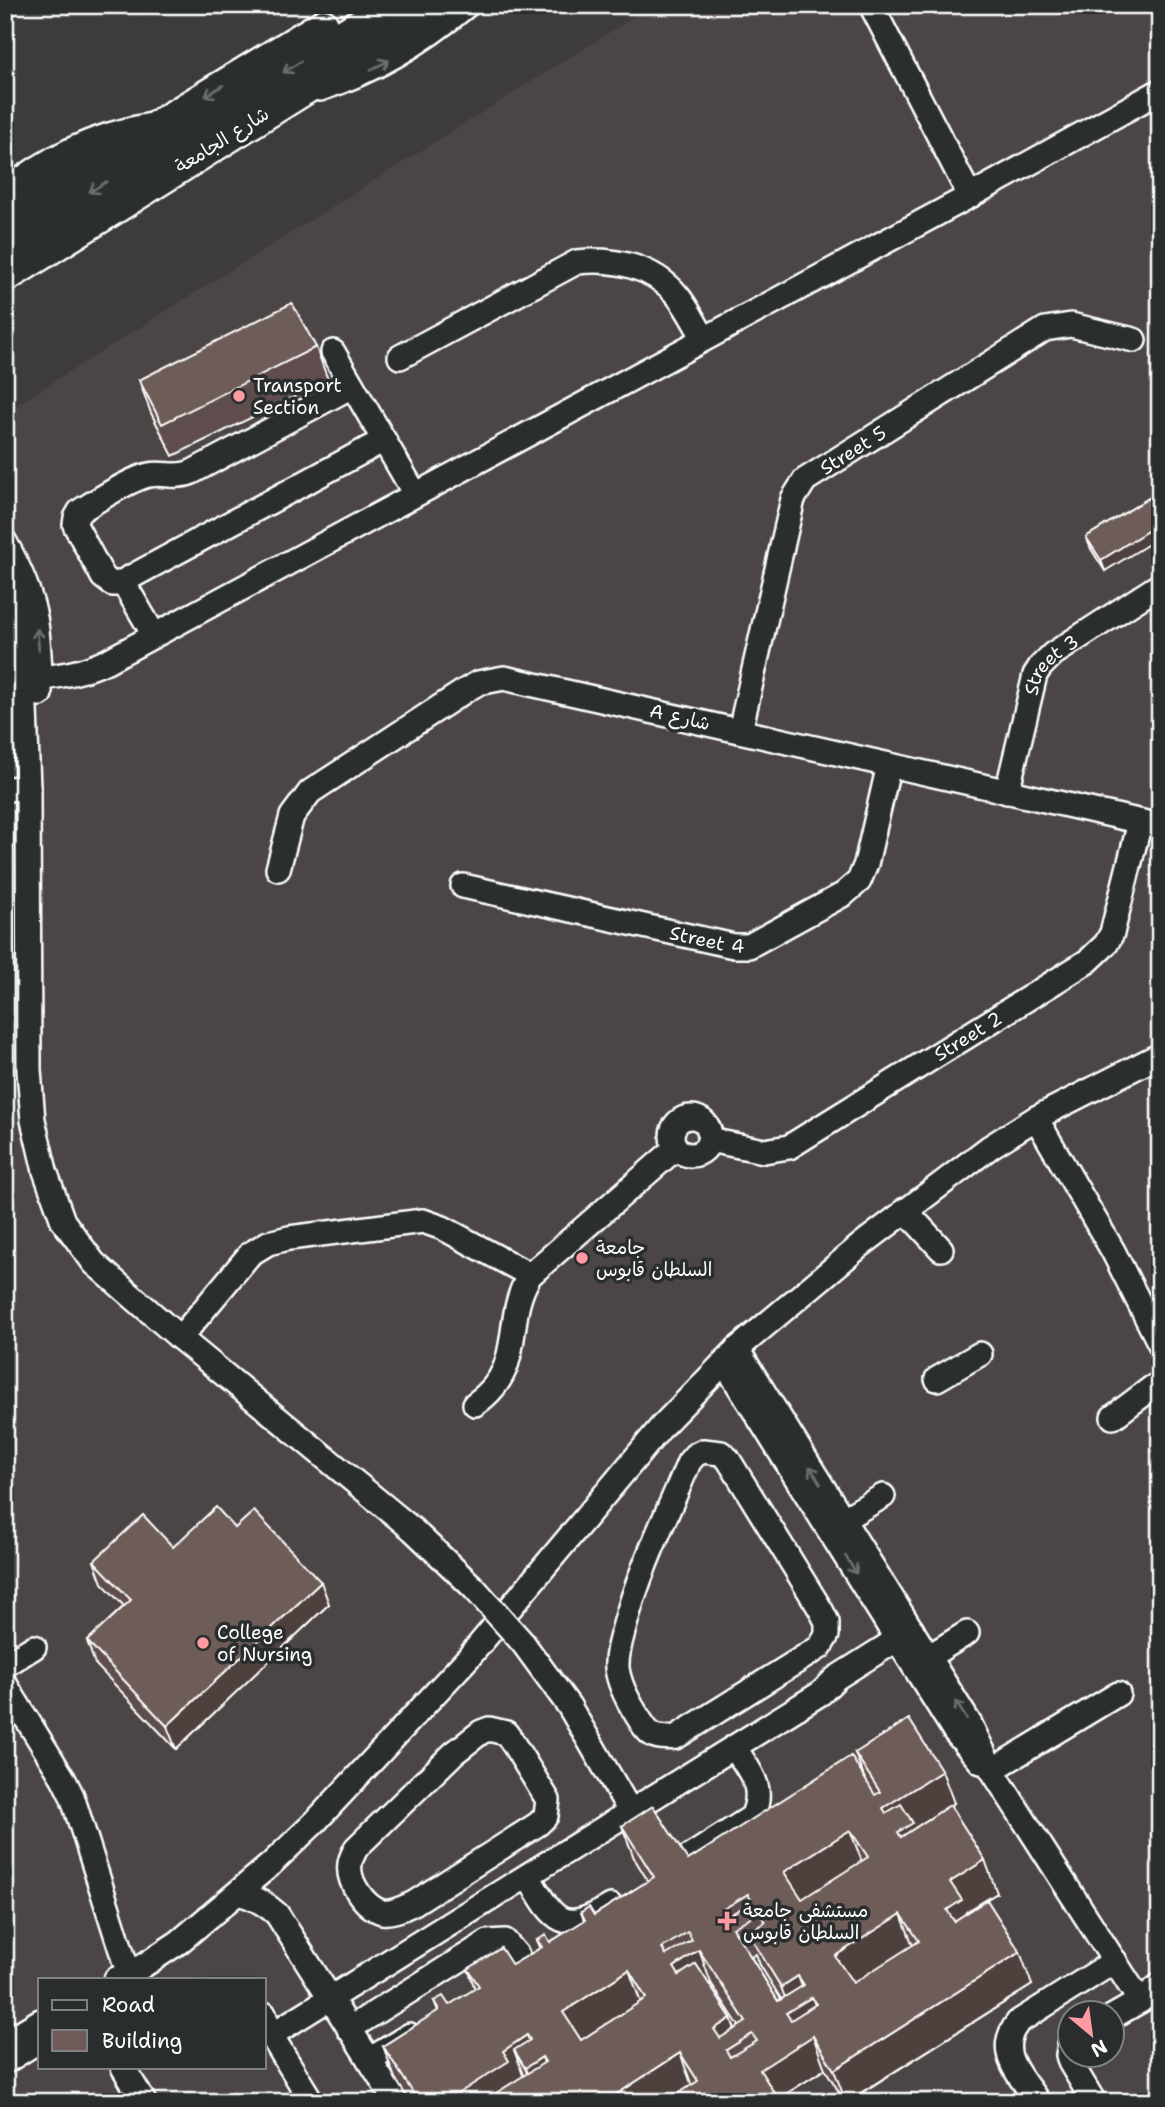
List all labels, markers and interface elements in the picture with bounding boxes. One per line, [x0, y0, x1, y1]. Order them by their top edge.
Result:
one-way arrow [369, 58, 390, 71]
one-way arrow [282, 61, 302, 75]
one-way arrow [204, 84, 224, 98]
street label: شارع الجامعة [170, 101, 274, 180]
one-way arrow [89, 181, 109, 195]
place label: Transport Section [253, 373, 342, 420]
marker: Transport Section [231, 388, 247, 404]
street label: Street 5 [815, 420, 891, 480]
one-way arrow [31, 628, 44, 651]
street label: Street 3 [1018, 628, 1083, 698]
street label: A شارع [647, 698, 713, 737]
street label: Street 4 [667, 920, 744, 959]
street label: Street 2 [929, 1005, 1007, 1066]
place label: جامعة السلطان قابوس [596, 1235, 712, 1282]
marker: جامعة السلطان قابوس [574, 1250, 590, 1266]
one-way arrow [807, 1466, 822, 1485]
one-way arrow [844, 1555, 858, 1575]
place label: College of Nursing [217, 1620, 312, 1667]
marker: College of Nursing [195, 1635, 211, 1651]
one-way arrow [954, 1700, 968, 1720]
place label: مستشفى جامعة السلطان قابوس [743, 1898, 868, 1945]
marker: مستشفى جامعة السلطان قابوس [717, 1911, 737, 1931]
legend [38, 1978, 266, 2068]
text: Road [102, 1991, 155, 2019]
north arrow [1056, 1998, 1126, 2068]
text: Building [102, 2027, 182, 2055]
text: N [1086, 2034, 1112, 2063]

